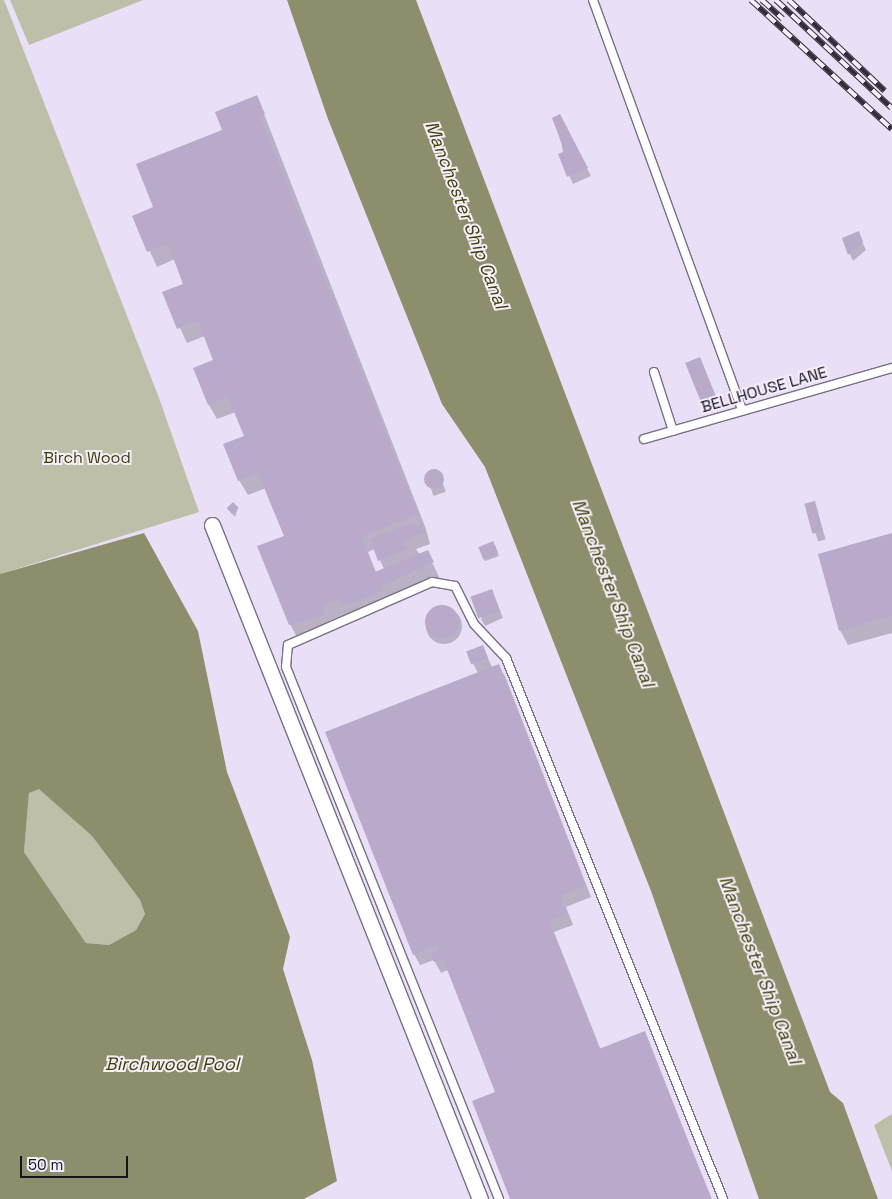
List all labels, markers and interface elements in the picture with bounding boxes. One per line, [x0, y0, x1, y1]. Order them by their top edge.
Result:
water label: Manchester Ship Canal [420, 118, 512, 312]
street label: BELLHOUSE LANE [699, 363, 829, 417]
park label: Birch Wood [43, 448, 131, 468]
water label: Manchester Ship Canal [567, 496, 659, 690]
water label: Manchester Ship Canal [714, 873, 806, 1067]
water label: Birchwood Pool [105, 1053, 239, 1075]
scale bar [22, 1146, 130, 1178]
text: 50 m [28, 1155, 63, 1174]

